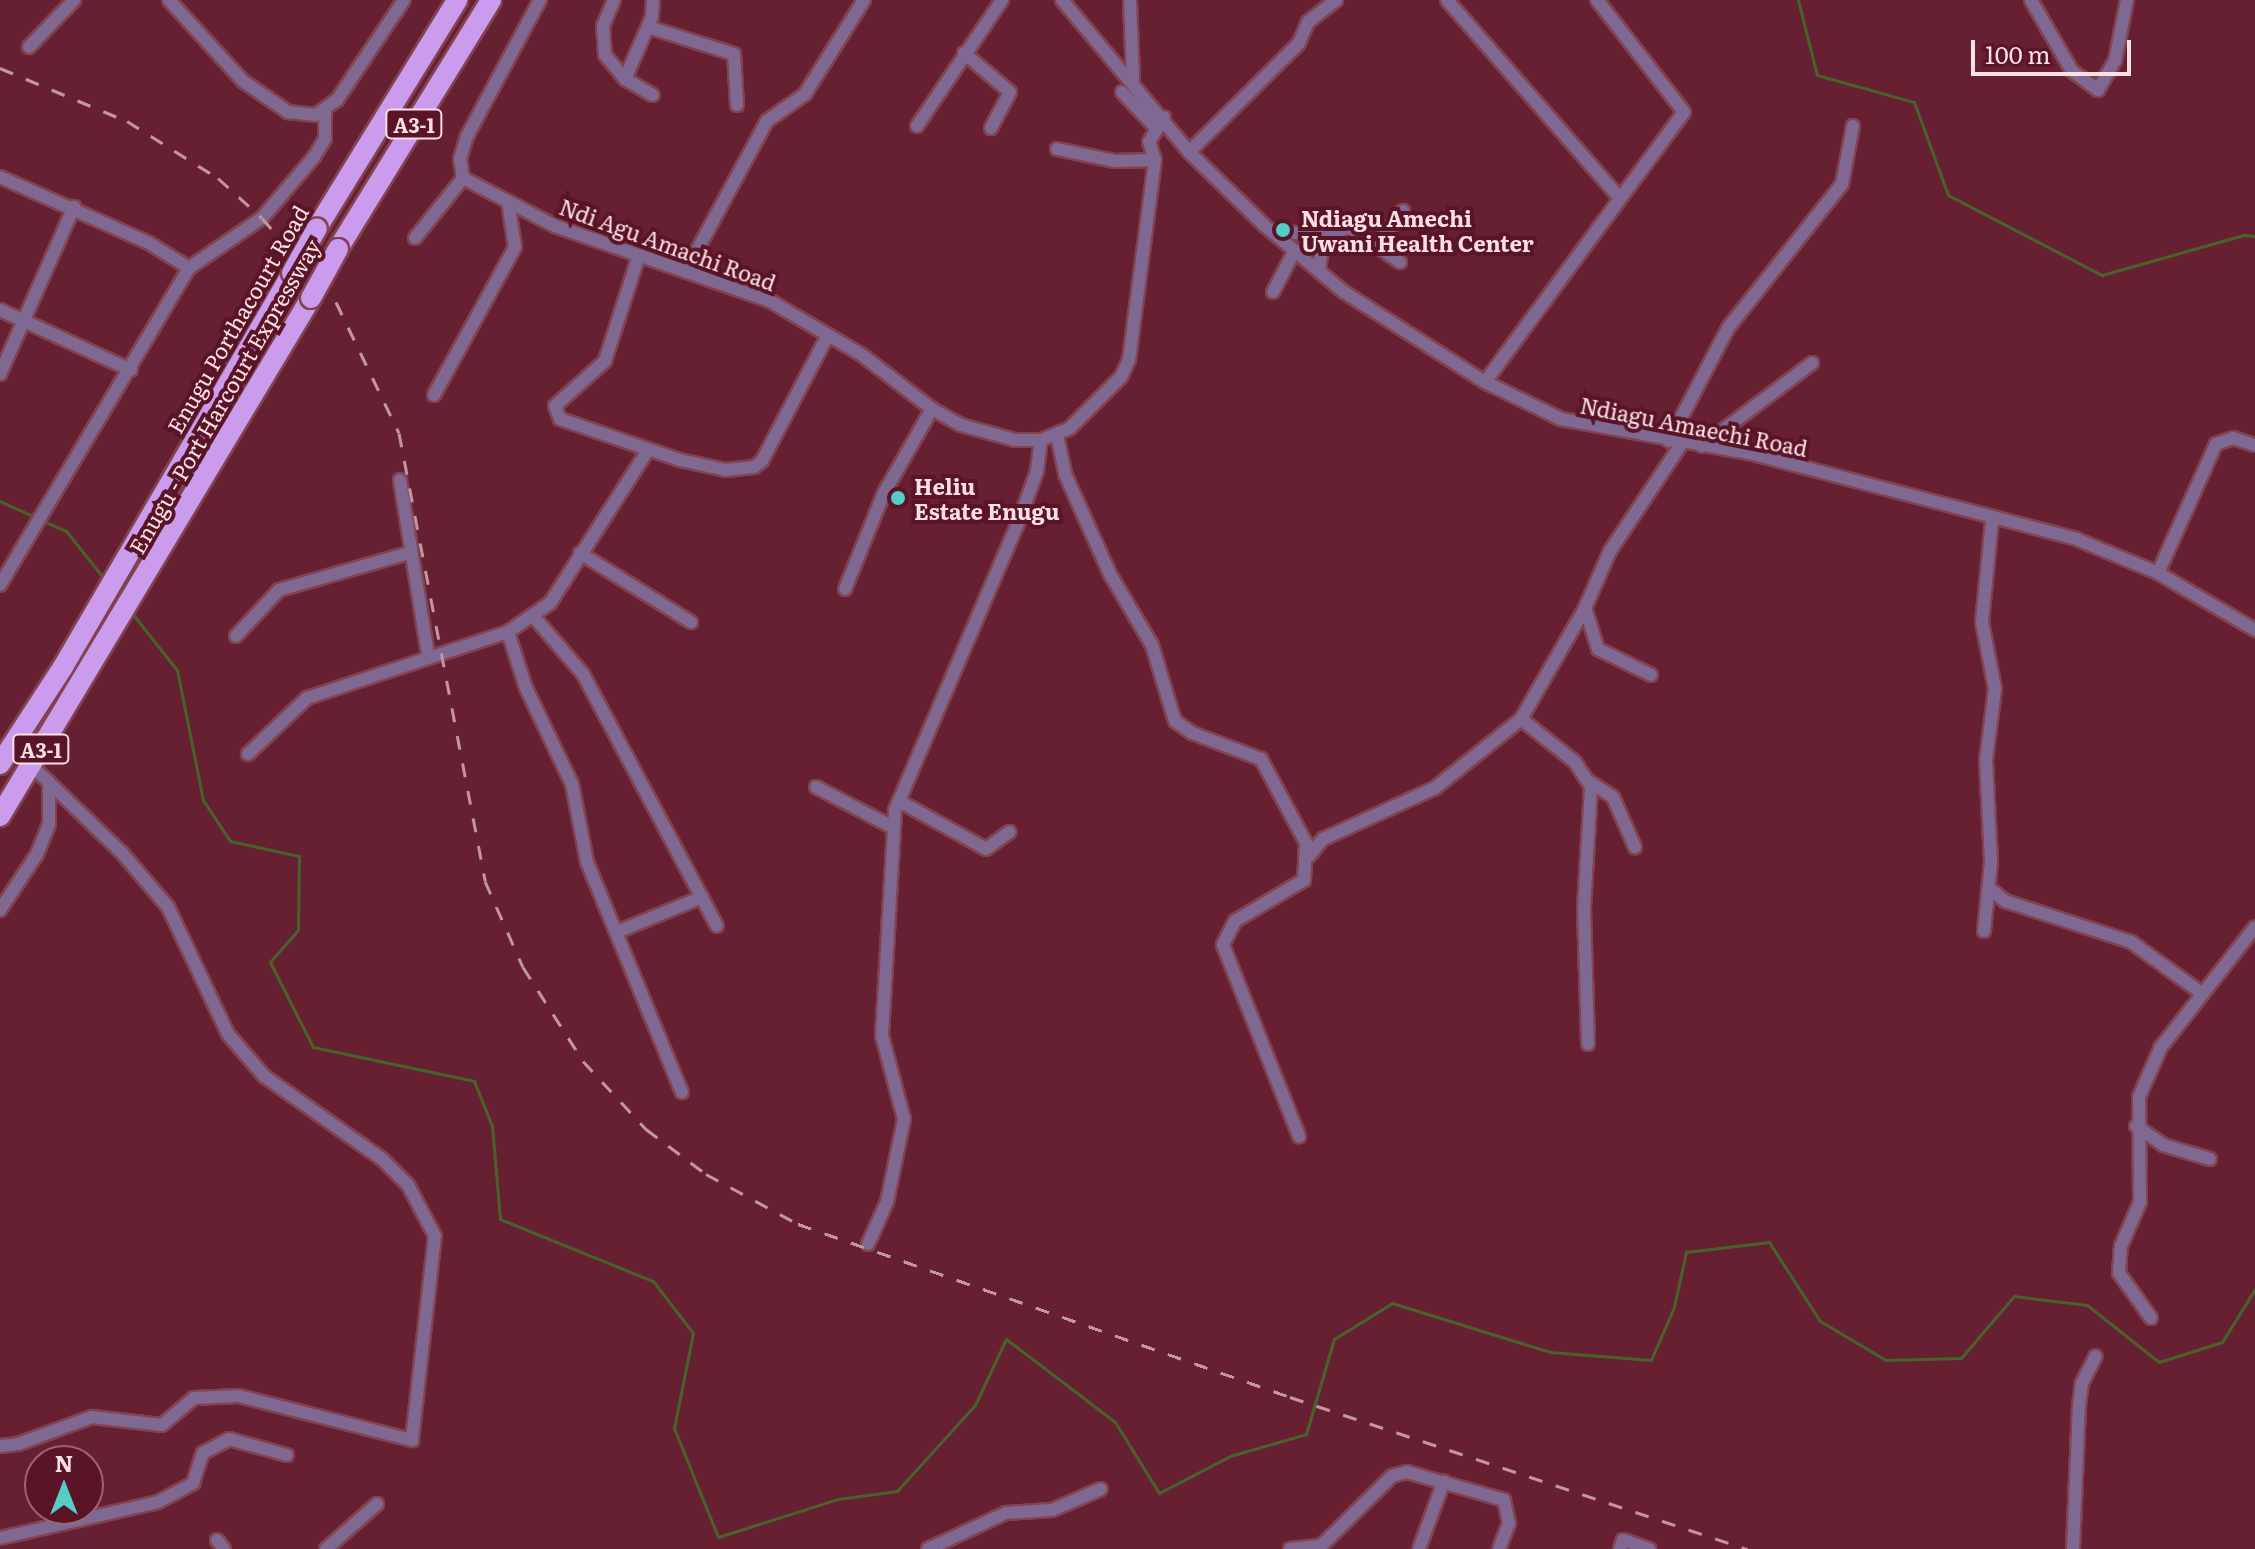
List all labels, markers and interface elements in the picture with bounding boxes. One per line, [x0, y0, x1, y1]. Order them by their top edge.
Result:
scale bar [1975, 24, 2135, 74]
text: 100 m [1985, 36, 2051, 71]
road number: A3-1 [384, 108, 444, 140]
street label: Ndi Agu Amachi Road [556, 193, 780, 295]
street label: Enugu Porthacourt Road [161, 200, 313, 438]
place label: Ndiagu Amechi Uwani Health Center [1301, 204, 1534, 256]
marker: Ndiagu Amechi Uwani Health Center [1272, 219, 1294, 241]
street label: Enugu - Port Harcourt Expressway [123, 234, 325, 558]
street label: Ndiagu Amaechi Road [1578, 391, 1810, 461]
place label: Heliu Estate Enugu [914, 472, 1060, 524]
marker: Heliu Estate Enugu [889, 489, 907, 507]
road number: A3-1 [11, 733, 71, 765]
north arrow [24, 1445, 104, 1525]
text: N [55, 1446, 73, 1479]

